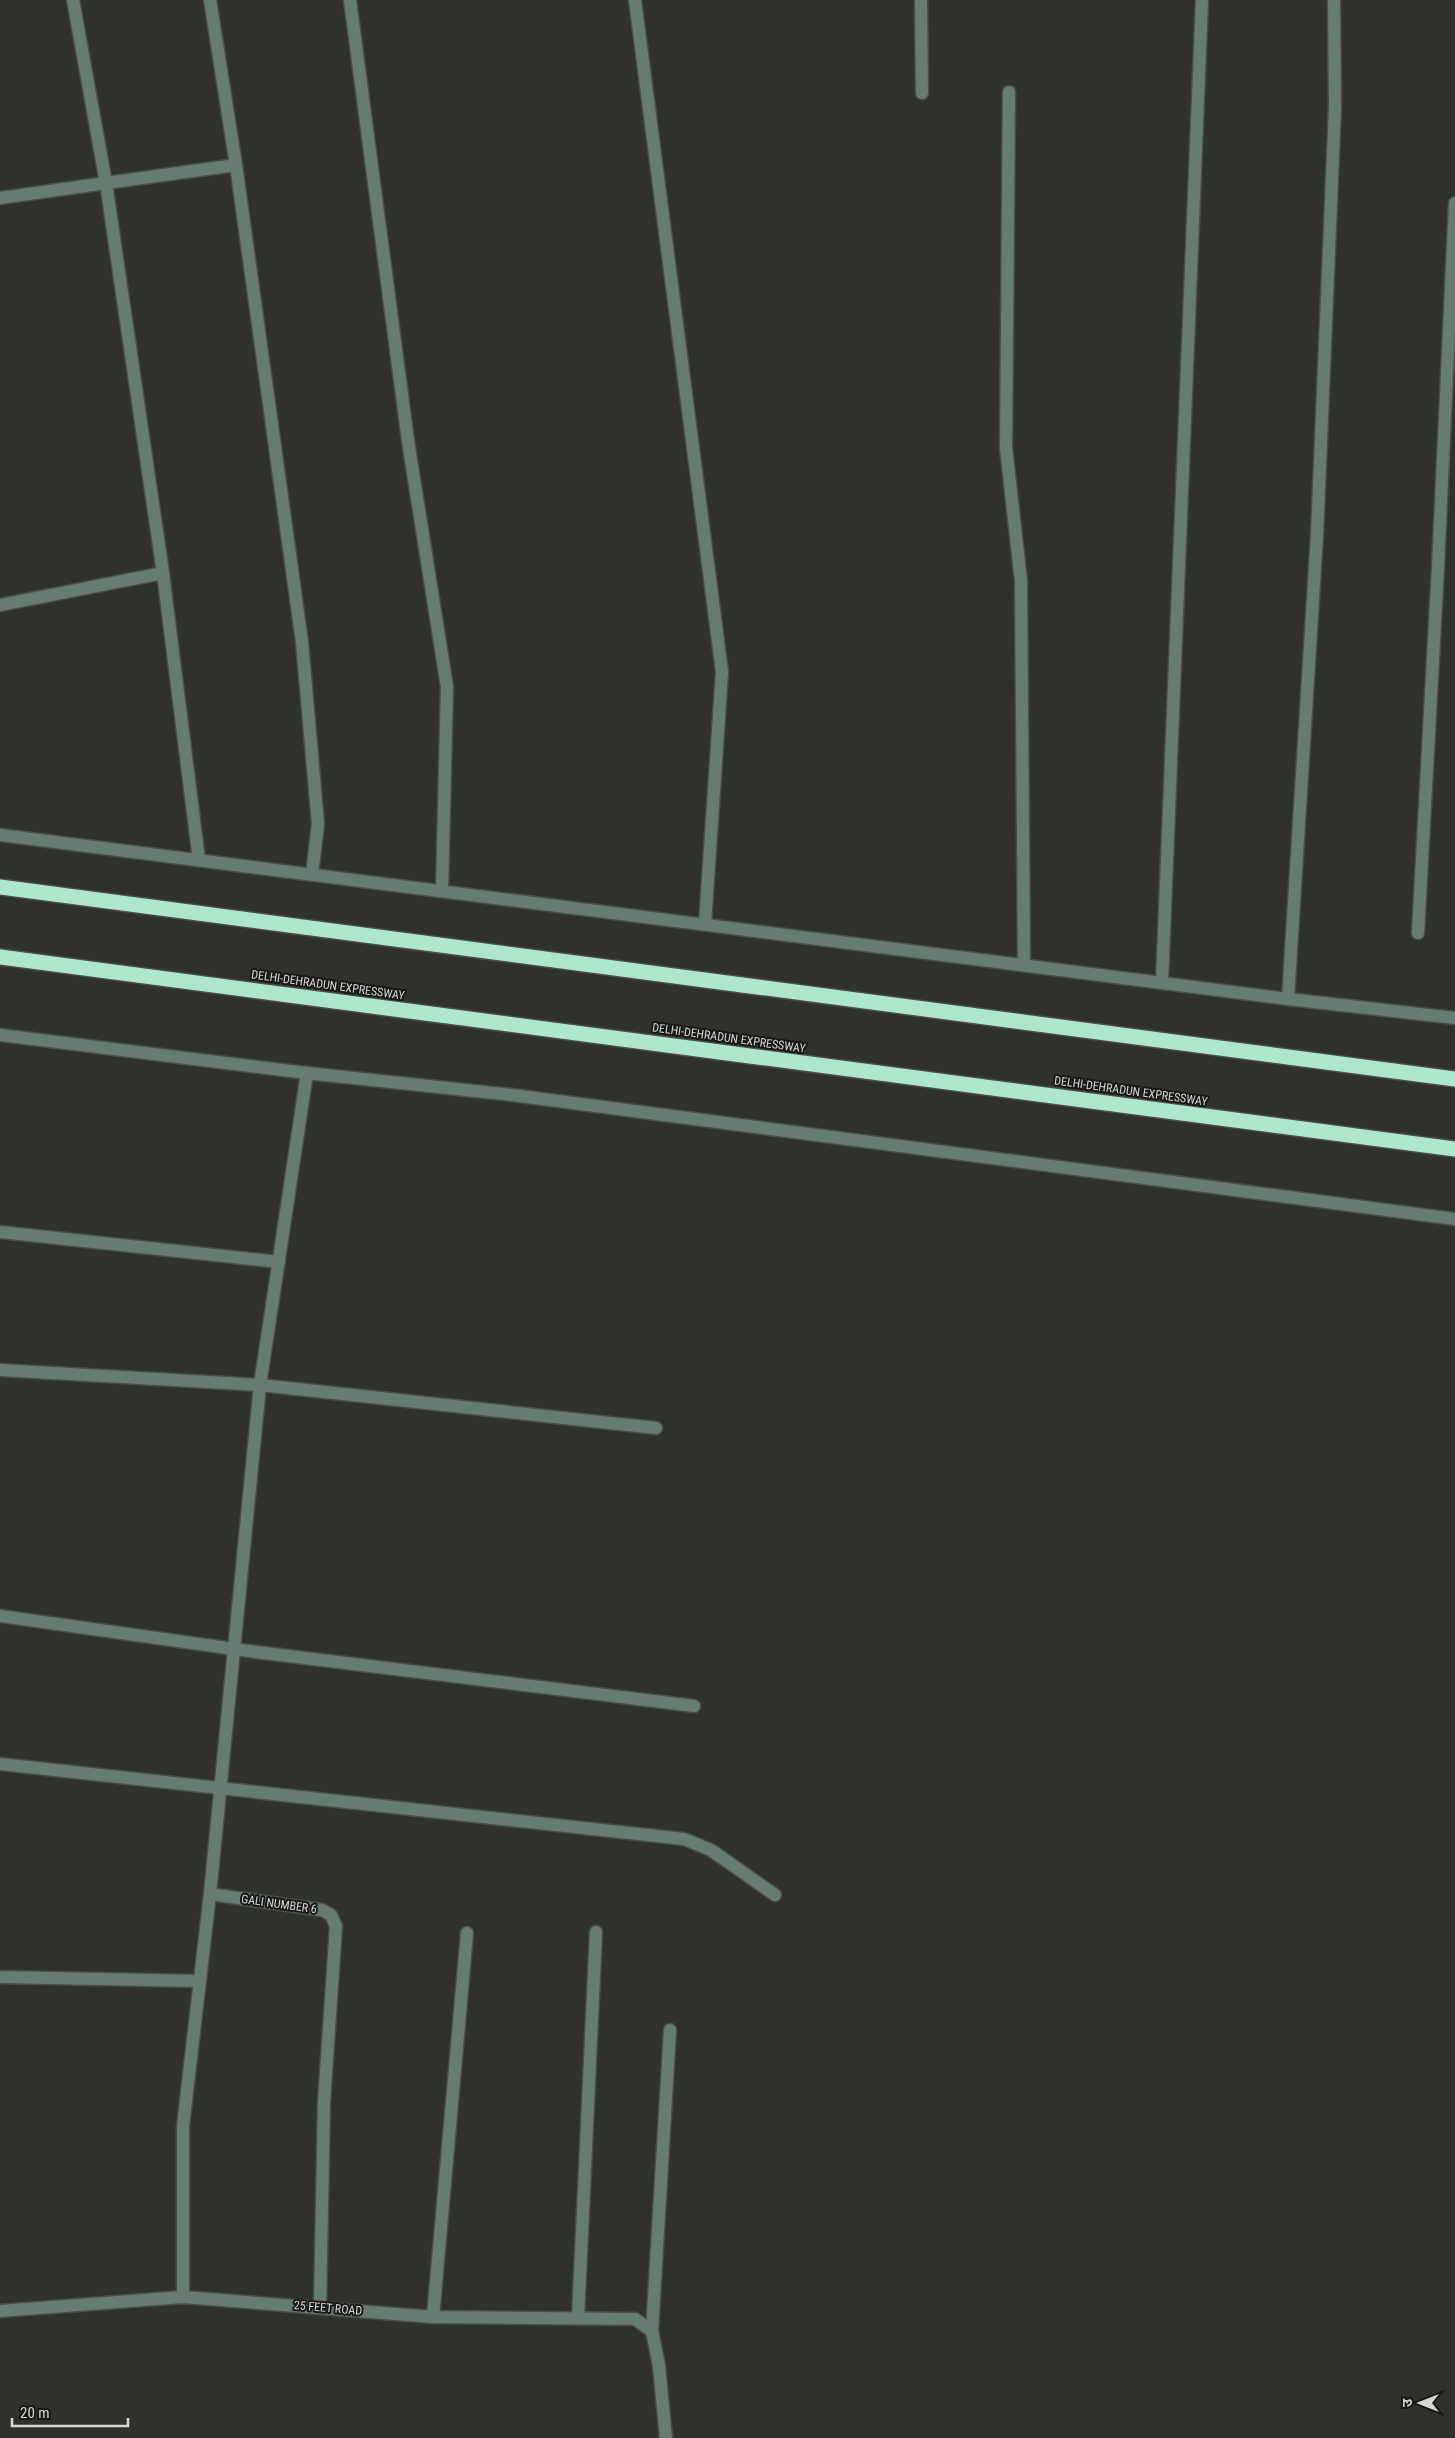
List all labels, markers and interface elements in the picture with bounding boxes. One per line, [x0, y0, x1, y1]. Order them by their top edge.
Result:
street label: DELHI-DEHRADUN EXPRESSWAY [250, 967, 406, 1003]
street label: DELHI-DEHRADUN EXPRESSWAY [651, 1020, 807, 1056]
street label: DELHI-DEHRADUN EXPRESSWAY [1053, 1073, 1209, 1109]
street label: GALI NUMBER 6 [240, 1892, 318, 1916]
street label: 25 FEET ROAD [293, 2298, 363, 2318]
north arrow [1395, 2378, 1445, 2428]
scale bar [12, 2396, 129, 2428]
text: उ [1399, 2398, 1415, 2407]
text: 20 m [20, 2404, 50, 2422]

